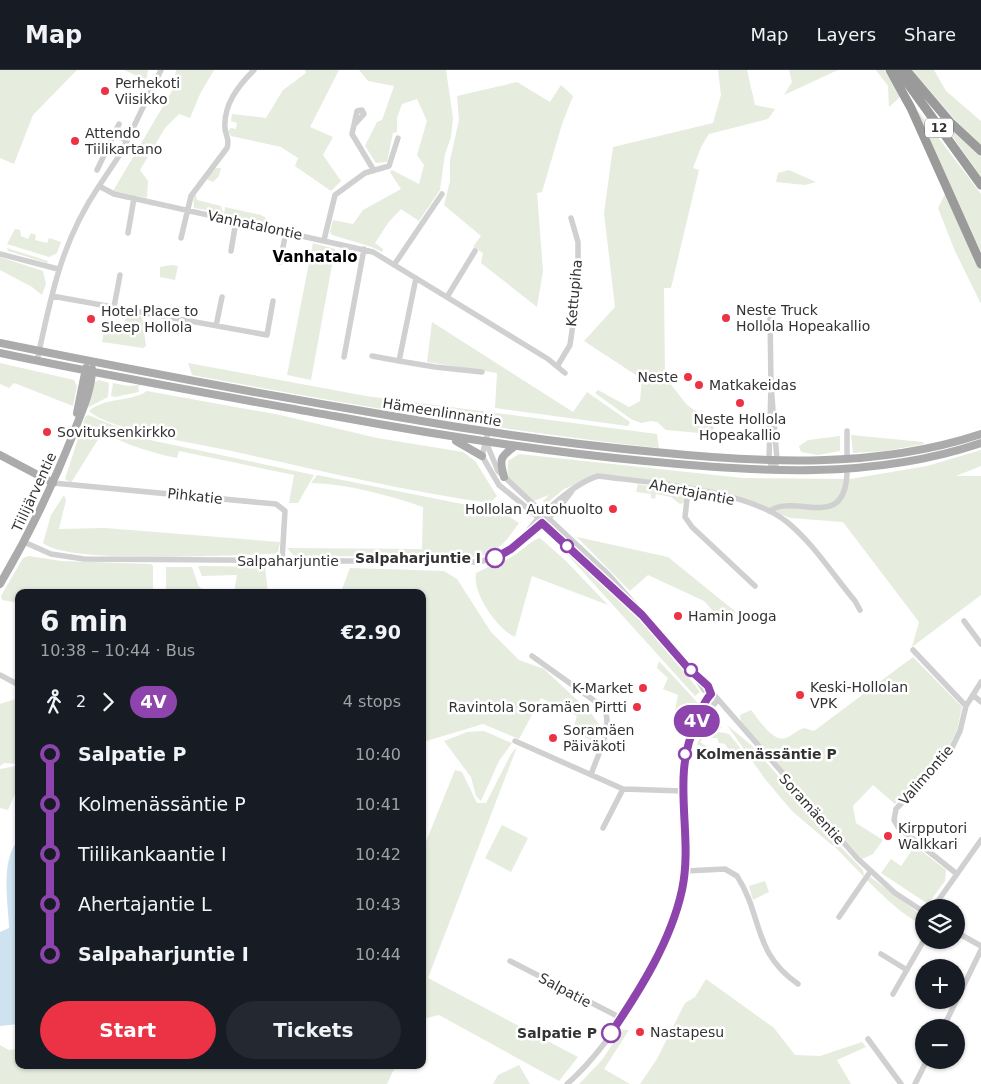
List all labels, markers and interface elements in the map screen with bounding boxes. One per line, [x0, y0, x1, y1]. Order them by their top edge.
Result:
text: Map [25, 21, 82, 49]
text: Map [750, 24, 788, 45]
text: Layers [816, 24, 876, 45]
text: Share [904, 24, 956, 45]
place label: Perhekoti Viisikko [115, 75, 180, 107]
marker: Perhekoti Viisikko [99, 85, 111, 97]
road number: 12 [925, 118, 953, 138]
place label: Attendo Tiilikartano [84, 125, 162, 157]
marker: Attendo Tiilikartano [69, 135, 81, 147]
street label: Vanhatalontie [206, 207, 304, 243]
district label: Vanhatalo [272, 248, 358, 266]
street label: Kettupiha [563, 259, 585, 327]
place label: Neste Truck Hollola Hopeakallio [736, 302, 870, 334]
place label: Hotel Place to Sleep Hollola [101, 303, 198, 335]
marker: Neste Truck Hollola Hopeakallio [720, 312, 732, 324]
marker: Hotel Place to Sleep Hollola [85, 313, 97, 325]
place label: Neste [638, 369, 678, 385]
marker: Neste [682, 371, 694, 383]
place label: Matkakeidas [709, 377, 796, 393]
marker: Matkakeidas [693, 379, 705, 391]
street label: Hämeenlinnantie [382, 395, 502, 429]
marker: Neste Hollola Hopeakallio [734, 397, 746, 409]
place label: Neste Hollola Hopeakallio [694, 411, 786, 443]
place label: Sovituksenkirkko [57, 424, 176, 440]
marker: Sovituksenkirkko [41, 426, 53, 438]
street label: Tiilijärventie [8, 450, 59, 535]
street label: Ahertajantie [648, 476, 736, 508]
street label: Pihkatie [167, 485, 223, 507]
place label: Hollolan Autohuolto [465, 501, 603, 517]
marker: Hollolan Autohuolto [607, 503, 619, 515]
unlabelled marker [560, 539, 574, 553]
marker: Salpaharjuntie I [485, 548, 505, 568]
place label: Salpaharjuntie I [355, 550, 481, 566]
street label: Salpaharjuntie [237, 553, 339, 569]
text: 6 min [40, 605, 128, 638]
place label: Hamin Jooga [688, 608, 777, 624]
marker: Hamin Jooga [672, 610, 684, 622]
text: €2.90 [341, 621, 401, 643]
text: 10:38 – 10:44 · Bus [40, 641, 195, 660]
unlabelled marker [684, 663, 698, 677]
place label: Keski-Hollolan VPK [810, 679, 908, 711]
place label: K-Market [572, 680, 634, 696]
marker: K-Market [637, 682, 649, 694]
icon: walk [40, 688, 68, 716]
icon: forward [94, 688, 122, 716]
marker: Keski-Hollolan VPK [794, 689, 806, 701]
text: 4V [140, 691, 167, 712]
text: 2 [76, 692, 86, 711]
text: 4 stops [343, 692, 401, 711]
place label: Ravintola Soramäen Pirtti [448, 699, 627, 715]
marker: Ravintola Soramäen Pirtti [631, 701, 643, 713]
line badge: 4V [674, 705, 720, 737]
text: 4V [684, 710, 710, 731]
place label: Soramäen Päiväkoti [563, 722, 635, 754]
marker: Soramäen Päiväkoti [547, 732, 559, 744]
street label: Valimontie [896, 742, 956, 808]
text: Salpatie P [78, 743, 186, 765]
text: 10:40 [355, 745, 401, 764]
place label: Kolmenässäntie P [696, 746, 837, 762]
marker: Kolmenässäntie P [678, 747, 692, 761]
street label: Soramäentie [776, 770, 848, 848]
text: Kolmenässäntie P [78, 793, 246, 815]
text: 10:41 [355, 795, 401, 814]
place label: Kirpputori Walkkari [898, 820, 967, 852]
marker: Kirpputori Walkkari [882, 830, 894, 842]
text: Tiilikankaantie I [78, 843, 227, 865]
text: 10:42 [355, 845, 401, 864]
text: Ahertajantie L [78, 893, 212, 915]
text: 10:43 [355, 895, 401, 914]
map controls [915, 899, 965, 1069]
button: layers [915, 899, 965, 949]
text: Salpaharjuntie I [78, 943, 249, 965]
text: 10:44 [355, 945, 401, 964]
button: + [915, 959, 965, 1009]
street label: Salpatie [536, 970, 594, 1010]
button: Start [40, 1001, 216, 1059]
button: Tickets [226, 1001, 401, 1059]
button: − [915, 1019, 965, 1069]
marker: Salpatie P [601, 1023, 621, 1043]
place label: Nastapesu [650, 1024, 724, 1040]
place label: Salpatie P [517, 1025, 597, 1041]
marker: Nastapesu [634, 1026, 646, 1038]

